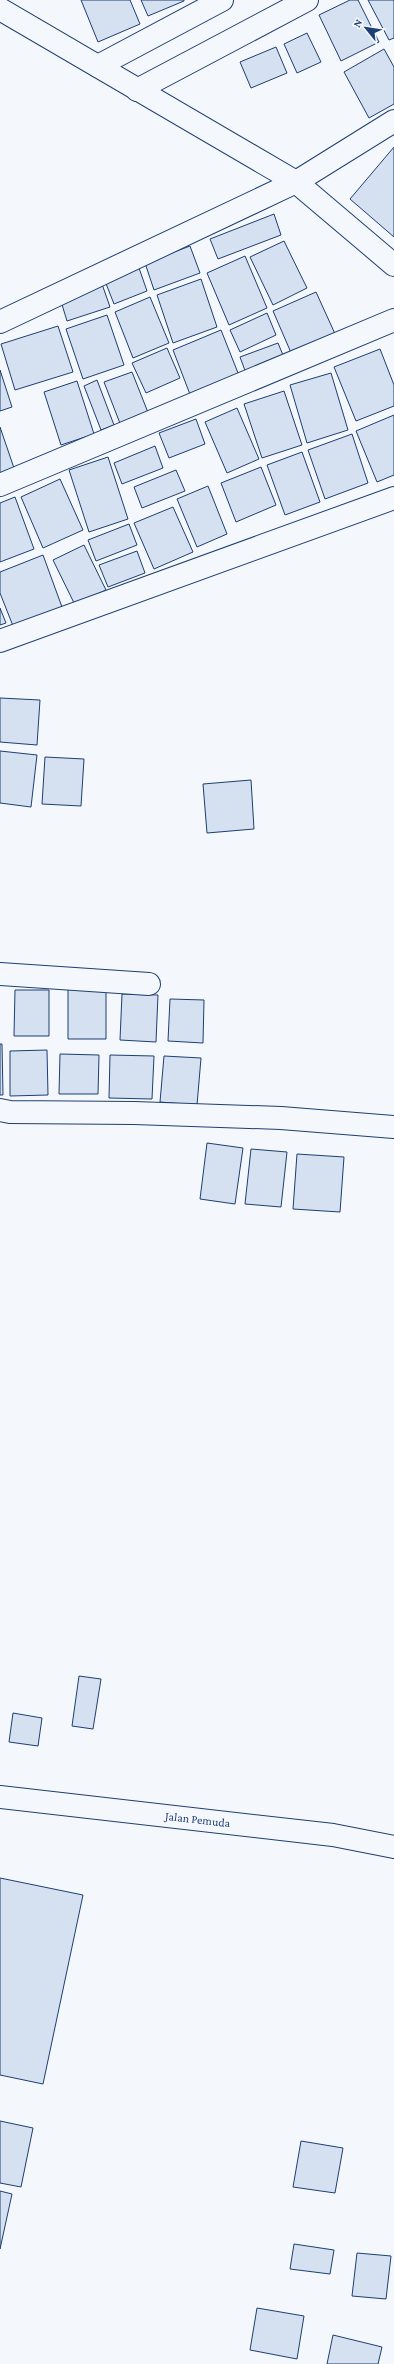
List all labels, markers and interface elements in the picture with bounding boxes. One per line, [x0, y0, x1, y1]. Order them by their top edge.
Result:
north arrow [346, 8, 386, 48]
text: N [350, 16, 365, 29]
street label: Jalan Pemuda [163, 1809, 232, 1830]

